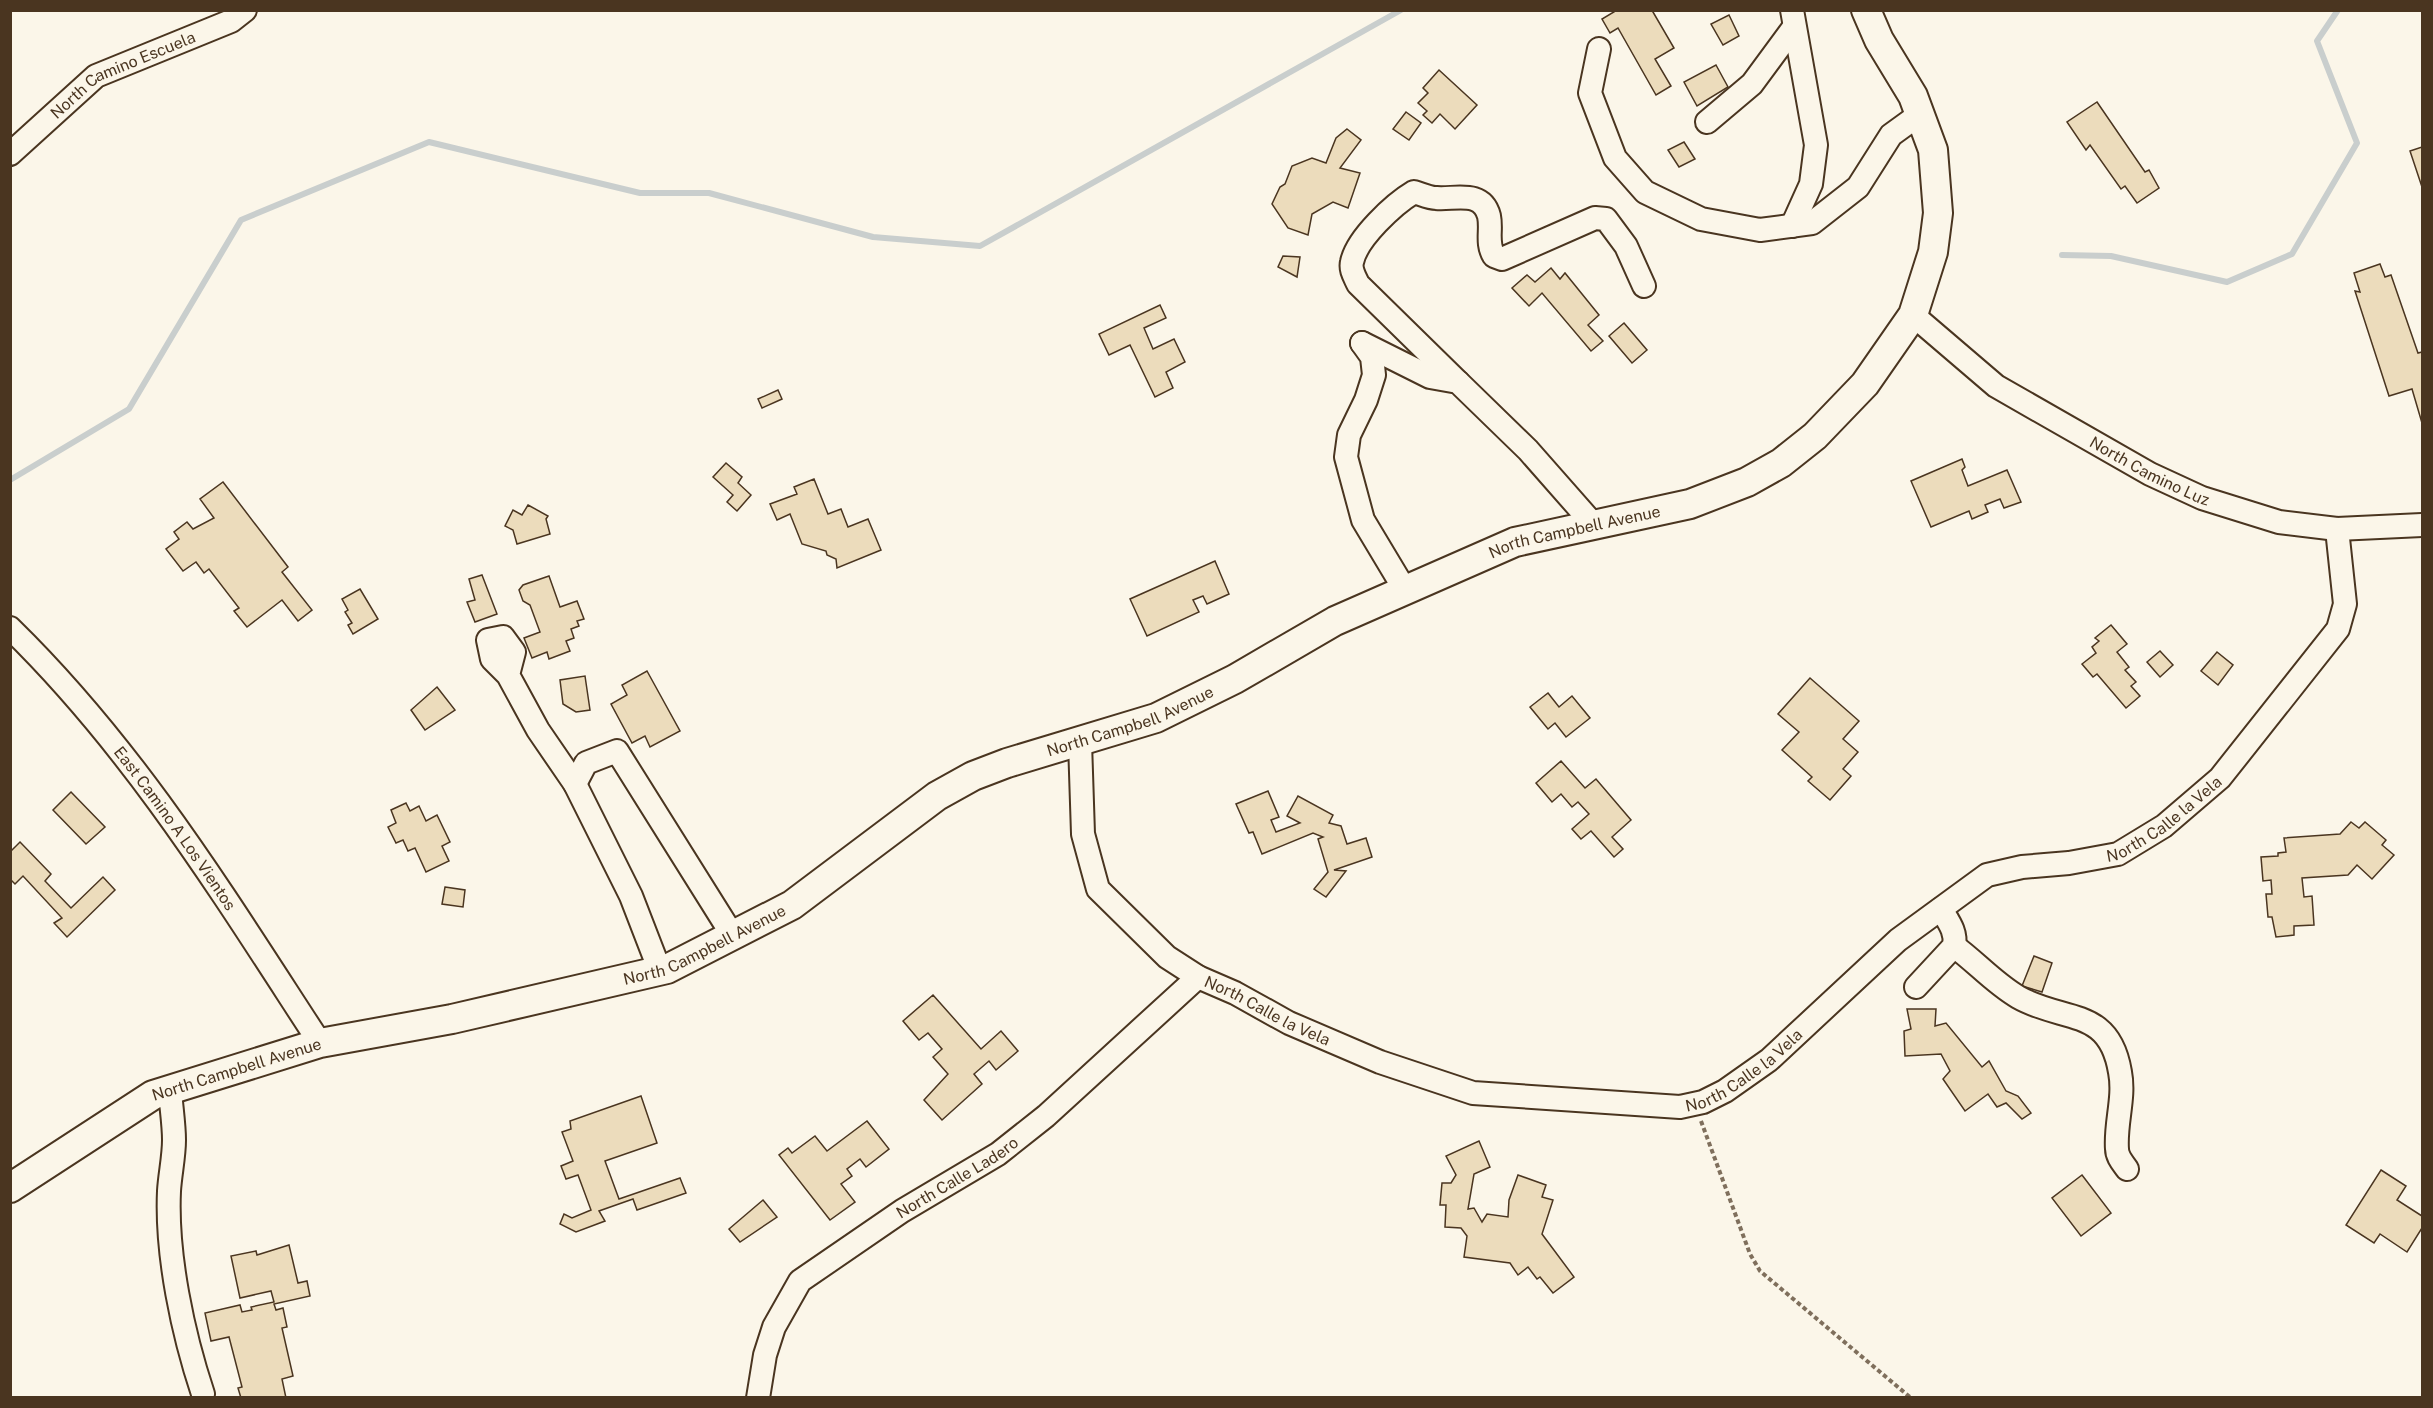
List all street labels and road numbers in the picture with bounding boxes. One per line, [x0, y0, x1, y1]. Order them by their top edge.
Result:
street label: North Camino Escuela [47, 28, 198, 123]
street label: North Camino Luz [2086, 433, 2212, 510]
street label: North Campbell Avenue [1486, 502, 1662, 562]
street label: North Campbell Avenue [1045, 682, 1217, 760]
street label: East Camino A Los Vientos [110, 743, 240, 914]
street label: North Calle la Vela [2105, 772, 2226, 866]
street label: North Campbell Avenue [621, 901, 789, 989]
street label: North Calle la Vela [1202, 972, 1333, 1050]
street label: North Calle la Vela [1684, 1025, 1806, 1116]
street label: North Campbell Avenue [150, 1034, 324, 1105]
street label: North Calle Ladero [893, 1133, 1022, 1222]

